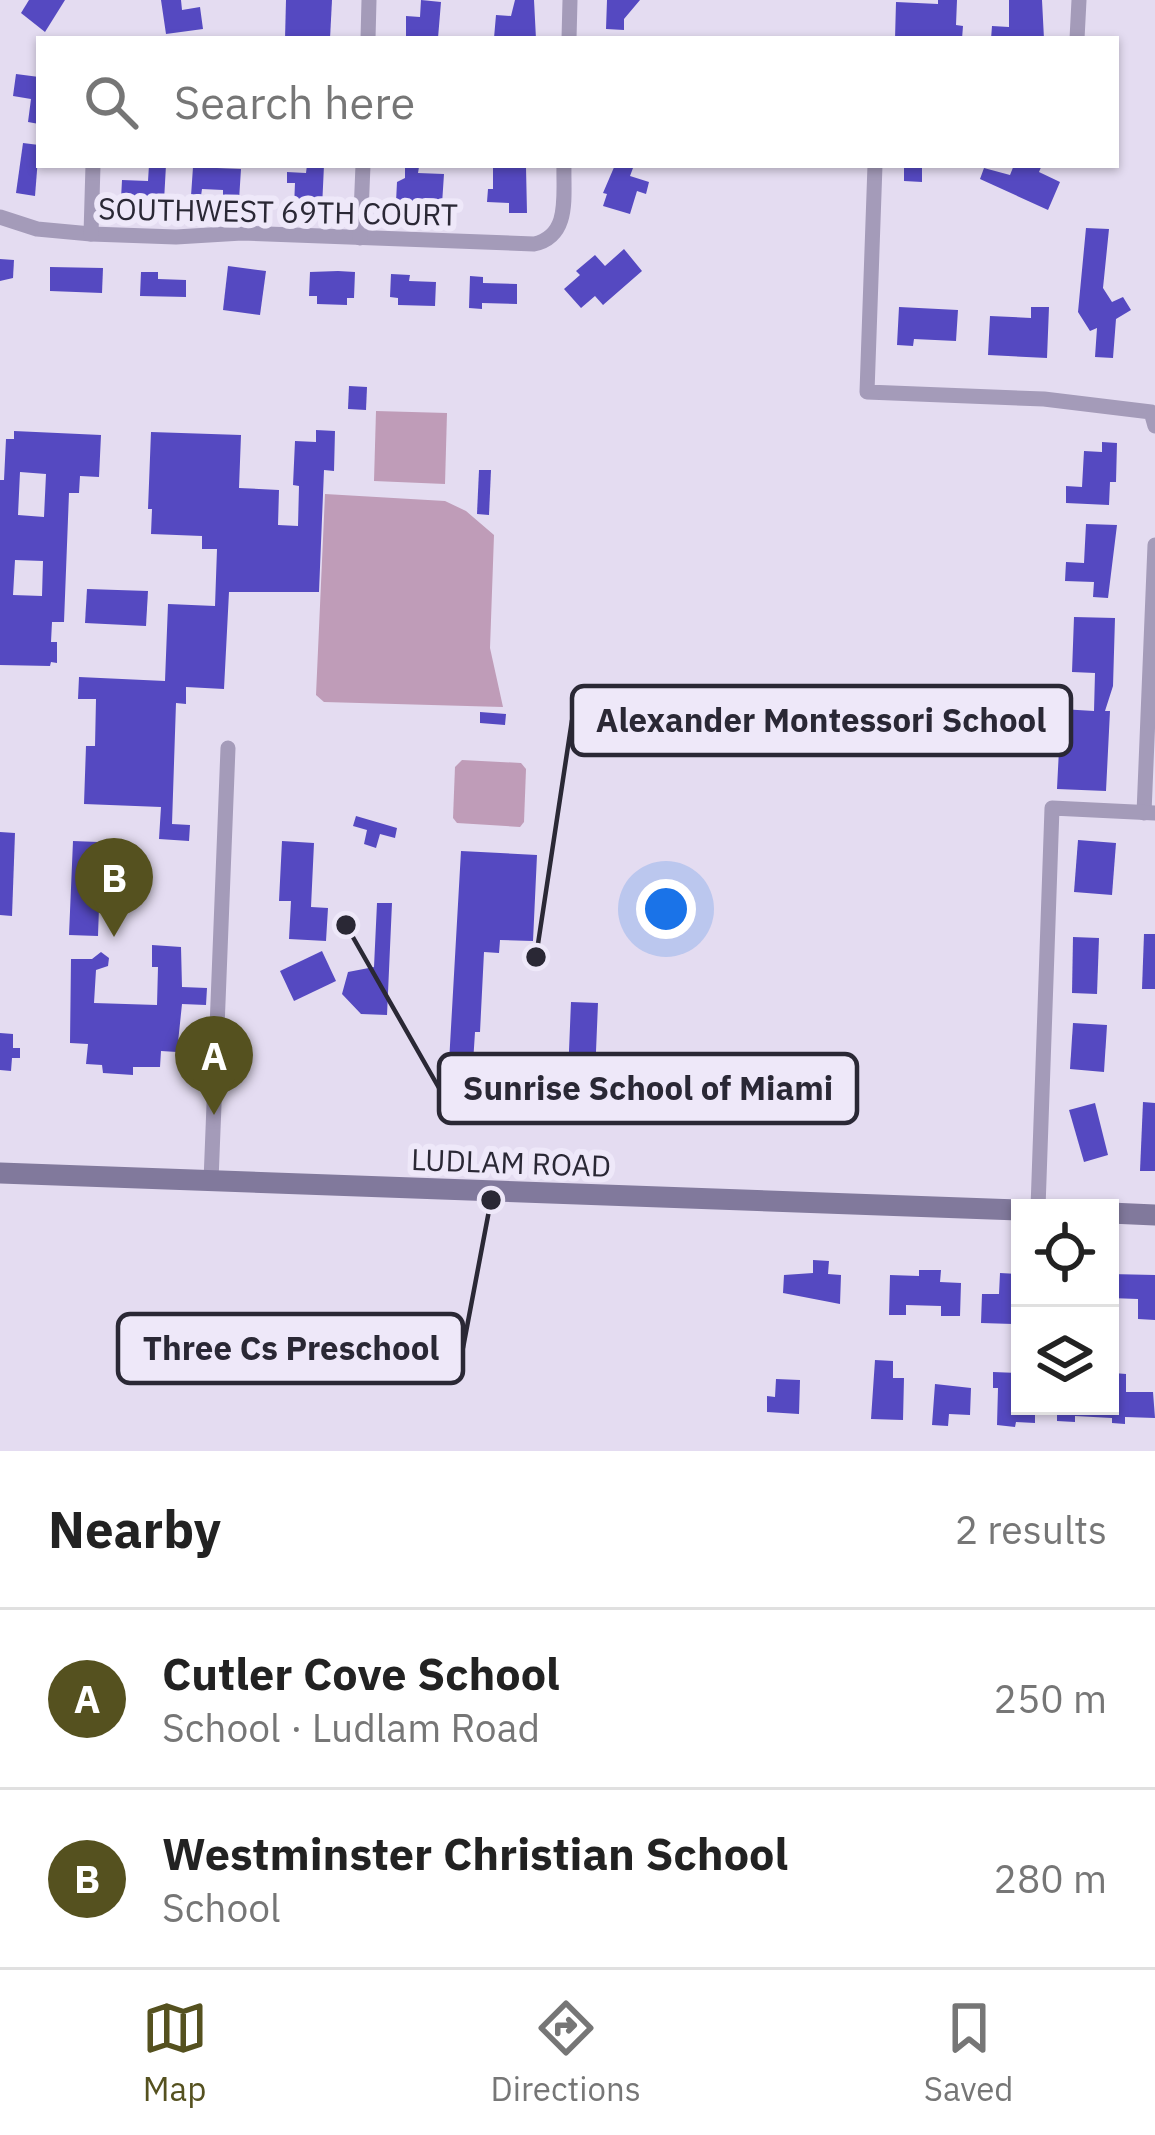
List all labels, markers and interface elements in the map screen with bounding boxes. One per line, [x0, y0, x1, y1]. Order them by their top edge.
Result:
search box [36, 36, 1119, 168]
icon: search [78, 69, 144, 135]
text: Search here [174, 73, 415, 131]
street label: SOUTHWEST 69TH COURT [98, 188, 458, 234]
callout: Alexander Montessori School [572, 686, 1071, 755]
text: Alexander Montessori School [596, 698, 1046, 741]
pin: B [75, 838, 153, 937]
your location [636, 879, 696, 939]
pin: A [175, 1016, 253, 1115]
callout: Sunrise School of Miami [439, 1054, 857, 1123]
text: Sunrise School of Miami [463, 1066, 833, 1109]
street label: LUDLAM ROAD [410, 1139, 612, 1185]
map controls [1011, 1199, 1119, 1415]
button: locate [1011, 1199, 1119, 1307]
button: layers [1011, 1307, 1119, 1415]
callout: Three Cs Preschool [118, 1314, 463, 1383]
text: Three Cs Preschool [143, 1326, 439, 1369]
text: Nearby [48, 1496, 221, 1562]
text: 2 results [955, 1504, 1107, 1555]
text: Cutler Cove School [162, 1644, 560, 1702]
text: A [74, 1673, 100, 1724]
text: 250 m [994, 1673, 1107, 1724]
text: School · Ludlam Road [162, 1702, 540, 1753]
text: Westminster Christian School [162, 1824, 788, 1882]
text: B [74, 1853, 100, 1904]
text: 280 m [994, 1853, 1107, 1904]
text: School [162, 1882, 281, 1933]
tab: Map [142, 1995, 208, 2110]
tab: Directions [491, 1995, 641, 2110]
tab: Saved [924, 1995, 1013, 2110]

